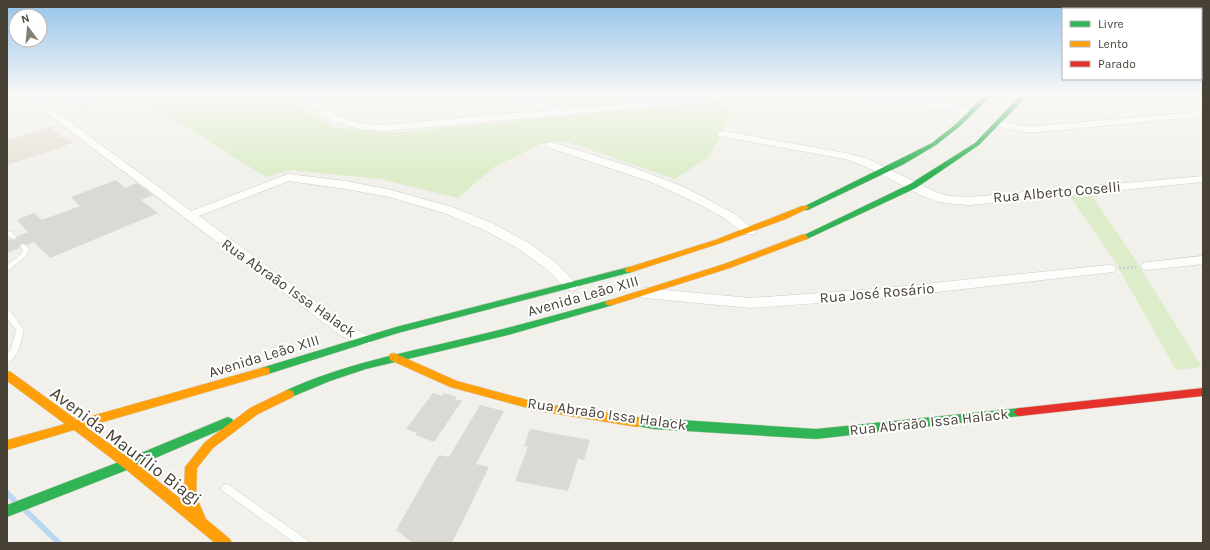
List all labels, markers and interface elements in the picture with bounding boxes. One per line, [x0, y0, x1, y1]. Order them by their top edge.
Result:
north arrow [8, 8, 48, 48]
legend [1062, 8, 1202, 80]
text: N [20, 12, 31, 26]
text: Livre [1098, 17, 1124, 31]
text: Lento [1098, 37, 1128, 51]
text: Parado [1098, 57, 1136, 71]
street label: Rua Alberto Coselli [992, 177, 1122, 207]
street label: Rua Abraão Issa Halack [218, 235, 360, 341]
street label: Avenida Leão XIII [525, 272, 641, 320]
street label: Rua José Rosário [819, 279, 935, 307]
street label: Avenida Leão XIII [207, 331, 321, 381]
street label: Avenida Maurílio Biagi [46, 382, 206, 510]
street label: Rua Abraão Issa Halack [527, 394, 687, 434]
street label: Rua Abraão Issa Halack [848, 405, 1010, 439]

